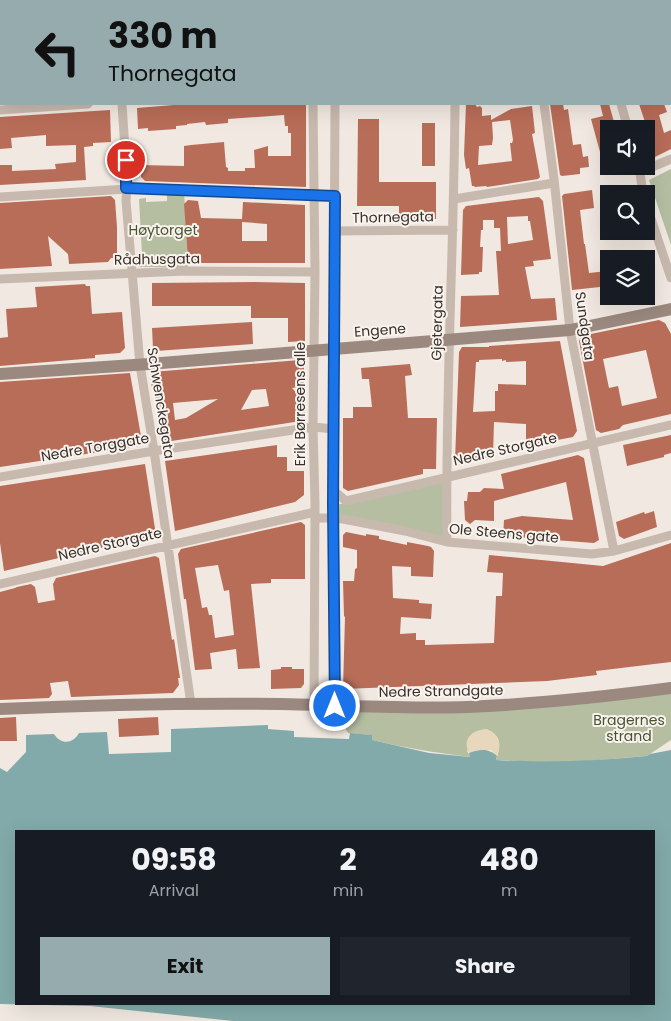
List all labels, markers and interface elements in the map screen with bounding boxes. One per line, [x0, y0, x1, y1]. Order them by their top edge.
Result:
text: 330 m [108, 11, 218, 60]
icon: left [25, 20, 90, 85]
text: Thornegata [108, 58, 237, 89]
map controls [600, 120, 655, 305]
button: sound [600, 120, 655, 175]
pin [105, 139, 147, 181]
icon: arrive [112, 146, 140, 174]
button: search [600, 185, 655, 240]
street label: Thornegata [352, 206, 434, 228]
park label: Høytorget [128, 220, 198, 240]
street label: Rådhusgata [114, 248, 200, 270]
button: layers [600, 250, 655, 305]
street label: Gjetergata [426, 285, 448, 361]
street label: Sundgata [570, 290, 600, 362]
street label: Engene [353, 318, 407, 342]
street label: Erik Børresens alle [290, 341, 310, 466]
street label: Schwenckegata [142, 346, 180, 460]
street label: Nedre Storgate [451, 427, 559, 471]
street label: Nedre Torggate [39, 428, 151, 466]
street label: Ole Steens gate [448, 518, 560, 548]
street label: Nedre Storgate [56, 522, 164, 566]
position arrow [308, 679, 360, 731]
street label: Nedre Strandgate [378, 680, 504, 702]
park label: Bragernes strand [593, 710, 665, 746]
text: 09:58 [131, 838, 217, 881]
text: 2 [339, 838, 357, 881]
text: 480 [480, 838, 539, 881]
text: Arrival [149, 879, 199, 902]
text: min [333, 879, 363, 902]
text: m [501, 879, 517, 902]
button: Exit [40, 937, 330, 995]
button: Share [340, 937, 630, 995]

